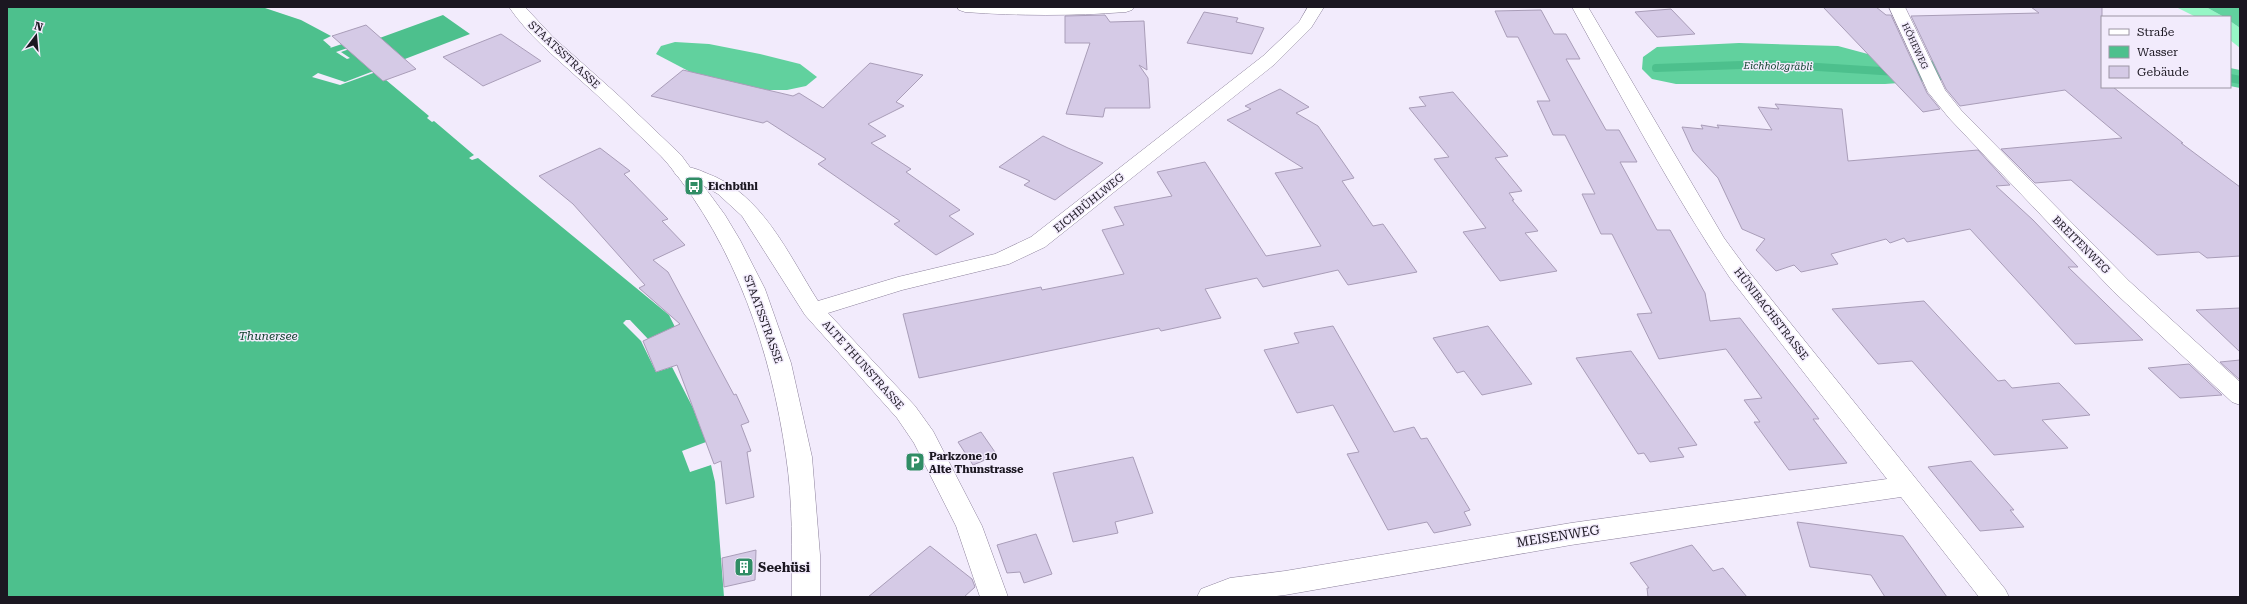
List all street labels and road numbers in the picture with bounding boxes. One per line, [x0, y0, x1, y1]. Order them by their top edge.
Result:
street label: STAATSSTRASSE [525, 18, 603, 92]
street label: HÖHEWEG [1900, 21, 1931, 71]
street label: EICHBÜHLWEG [1051, 170, 1127, 235]
street label: BREITENWEG [2050, 214, 2113, 277]
street label: HÜNIBACHSTRASSE [1731, 265, 1812, 363]
street label: STAATSSTRASSE [741, 273, 785, 365]
street label: ALTE THUNSTRASSE [819, 318, 907, 412]
street label: MEISENWEG [1515, 522, 1601, 550]

